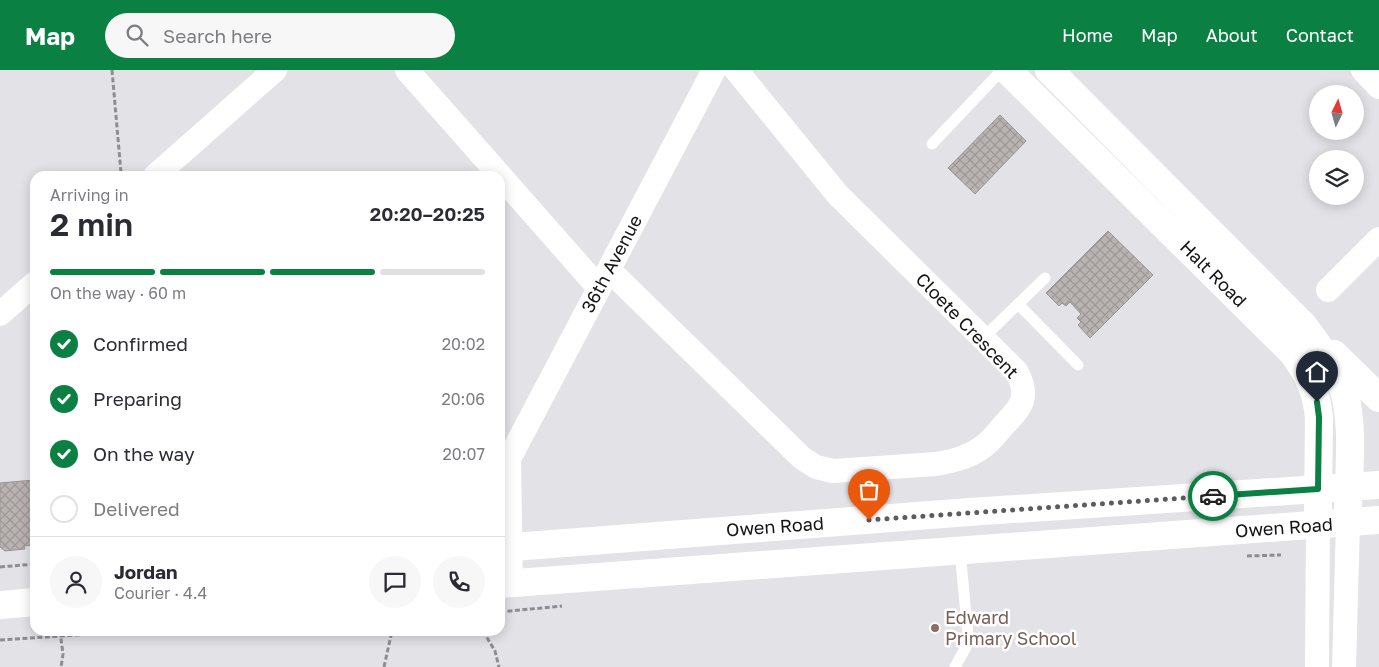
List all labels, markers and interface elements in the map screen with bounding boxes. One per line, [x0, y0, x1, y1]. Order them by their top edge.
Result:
search box [105, 13, 455, 58]
text: Map [25, 21, 75, 50]
icon: search [123, 21, 151, 49]
text: Search here [163, 24, 272, 47]
text: Home [1062, 24, 1113, 46]
text: Map [1141, 24, 1178, 46]
text: About [1206, 24, 1258, 46]
text: Contact [1286, 24, 1354, 46]
north arrow [1309, 85, 1364, 140]
map controls [1309, 85, 1364, 205]
button: layers [1309, 150, 1364, 205]
text: Arriving in [50, 185, 129, 205]
text: 20:20–20:25 [370, 202, 485, 225]
text: 2 min [50, 205, 133, 243]
street label: 36th Avenue [576, 211, 646, 316]
street label: Halt Road [1176, 235, 1252, 311]
street label: Cloete Crescent [912, 268, 1024, 383]
text: On the way · 60 m [50, 283, 186, 303]
icon: check [50, 330, 78, 358]
text: Confirmed [93, 332, 188, 355]
text: 20:02 [442, 334, 485, 354]
pin [1296, 351, 1338, 402]
icon: home [1303, 358, 1331, 386]
icon: check [50, 385, 78, 413]
text: Preparing [93, 387, 182, 410]
text: 20:06 [441, 389, 485, 409]
icon: check [50, 440, 78, 468]
text: On the way [93, 442, 195, 465]
text: 20:07 [443, 444, 485, 464]
pin [848, 469, 890, 520]
courier [1188, 471, 1238, 521]
icon: bag [855, 476, 883, 504]
icon: car [1199, 482, 1227, 510]
text: Delivered [93, 497, 180, 520]
street label: Owen Road [725, 512, 825, 540]
street label: Owen Road [1234, 513, 1334, 541]
button: person [50, 556, 102, 608]
button: chat [369, 556, 421, 608]
button: phone [433, 556, 485, 608]
text: Jordan [114, 560, 178, 583]
text: Courier · 4.4 [114, 583, 207, 603]
place label: Edward Primary School [945, 606, 1077, 649]
marker: Edward Primary School [929, 622, 941, 634]

